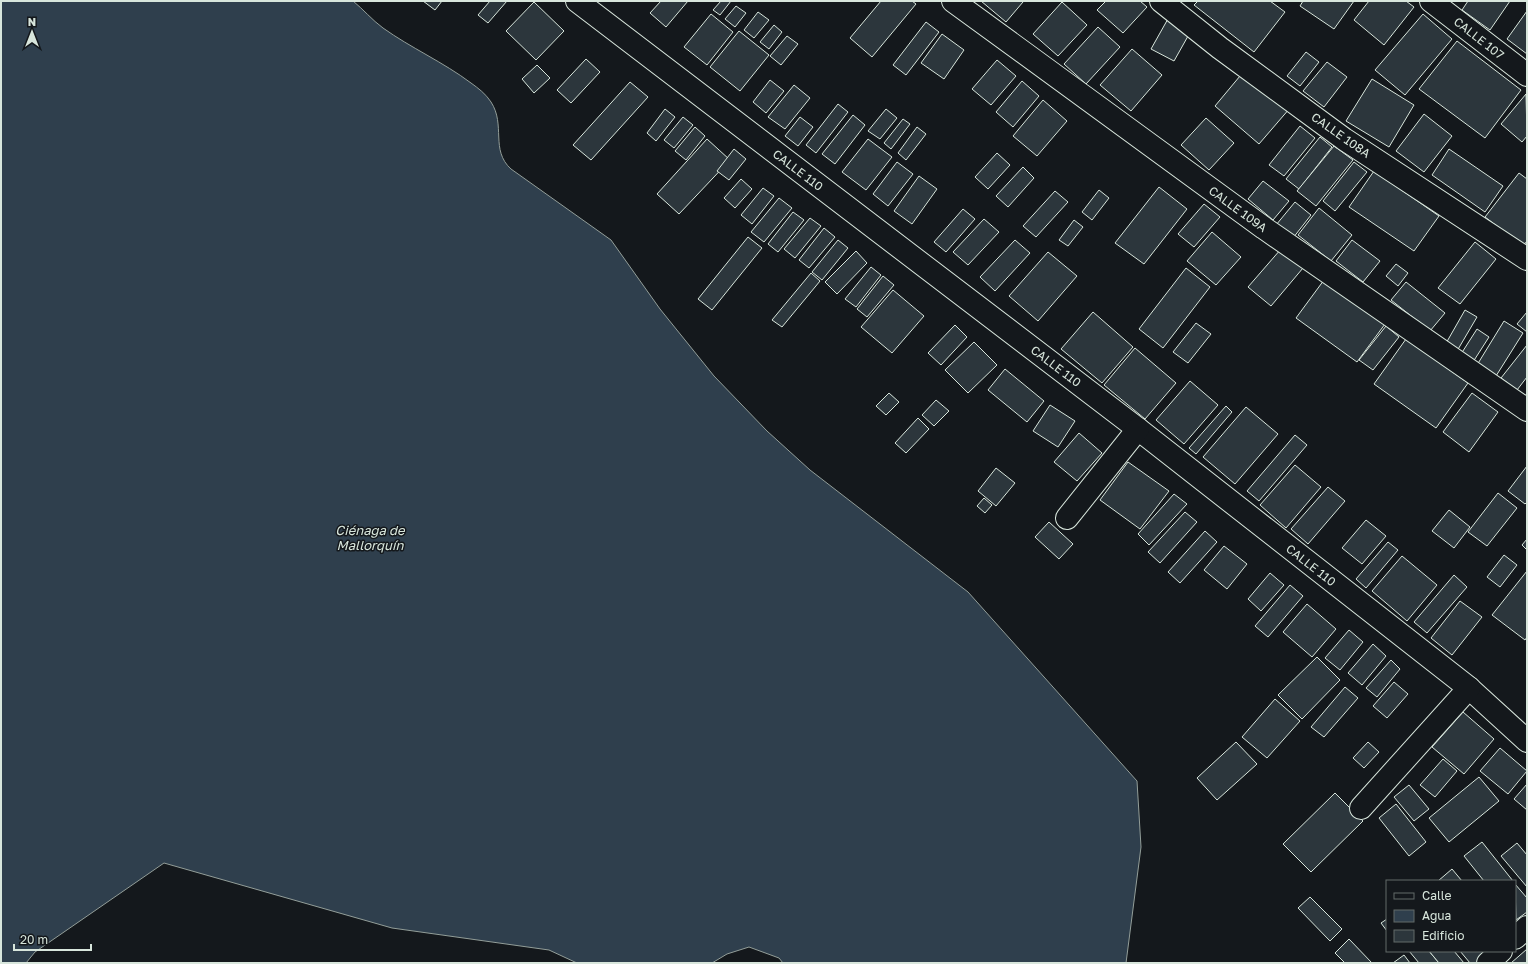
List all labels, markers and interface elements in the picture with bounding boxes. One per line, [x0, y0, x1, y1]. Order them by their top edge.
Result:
north arrow [12, 12, 52, 52]
street label: CALLE 107 [1451, 14, 1507, 62]
text: N [28, 15, 36, 28]
street label: CALLE 108A [1309, 109, 1373, 161]
street label: CALLE 110 [770, 146, 826, 194]
street label: CALLE 109A [1206, 183, 1270, 235]
street label: CALLE 110 [1028, 342, 1084, 390]
water label: Ciénaga de Mallorquín [335, 522, 406, 553]
street label: CALLE 110 [1283, 541, 1339, 589]
legend [1386, 880, 1516, 952]
text: Calle [1422, 888, 1452, 903]
text: Agua [1422, 908, 1451, 923]
scale bar [14, 926, 91, 952]
text: Edificio [1422, 928, 1464, 943]
text: 20 m [20, 932, 48, 947]

